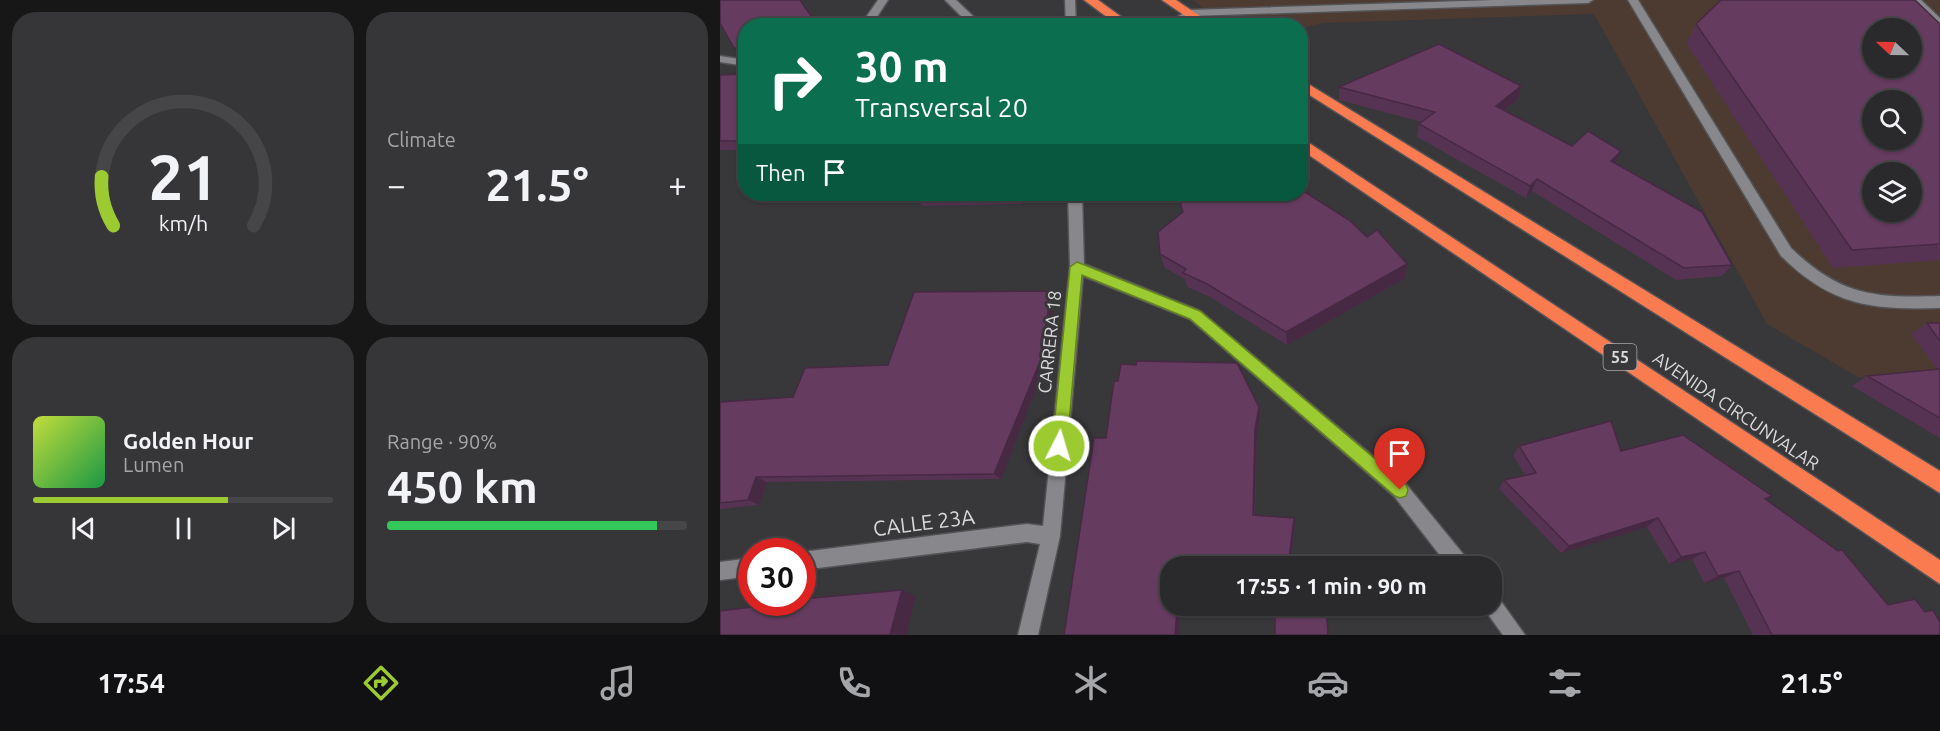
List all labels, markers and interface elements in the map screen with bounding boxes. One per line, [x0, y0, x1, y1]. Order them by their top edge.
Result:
north arrow [1862, 18, 1922, 78]
map controls [1862, 18, 1922, 222]
icon: right [756, 42, 834, 120]
text: 30 m [855, 43, 949, 90]
button: search [1862, 90, 1922, 150]
text: Transversal 20 [855, 92, 1028, 122]
text: Climate [387, 128, 456, 151]
text: 21 [148, 142, 218, 212]
icon: arrive [818, 156, 851, 189]
text: 21.5° [485, 159, 589, 210]
text: Then [756, 160, 806, 185]
button: layers [1862, 162, 1922, 222]
text: − [387, 166, 406, 203]
text: + [668, 166, 687, 203]
text: km/h [158, 211, 208, 235]
street label: CARRERA 18 [1034, 289, 1064, 394]
road number: 55 [1604, 344, 1636, 370]
street label: AVENIDA CIRCUNVALAR [1650, 347, 1823, 473]
position arrow [1027, 414, 1091, 478]
text: Golden Hour [123, 428, 253, 453]
pin [1374, 428, 1425, 490]
text: Range · 90% [387, 430, 497, 453]
icon: arrive [1383, 437, 1416, 470]
text: Lumen [123, 453, 184, 476]
text: 450 km [387, 461, 538, 512]
street label: CALLE 23A [872, 504, 976, 540]
icon: previous [67, 512, 100, 545]
icon: pause [167, 512, 200, 545]
icon: next [267, 512, 300, 545]
speed limit sign: 30 [738, 538, 816, 616]
text: 17:55 · 1 min · 90 m [1235, 573, 1427, 598]
icon: directions [360, 662, 402, 704]
icon: music [597, 662, 639, 704]
icon: phone [833, 662, 875, 704]
icon: climate [1070, 662, 1112, 704]
icon: car [1307, 662, 1349, 704]
icon: filters [1544, 662, 1586, 704]
text: 17:54 [97, 668, 165, 698]
text: 21.5° [1781, 668, 1843, 698]

